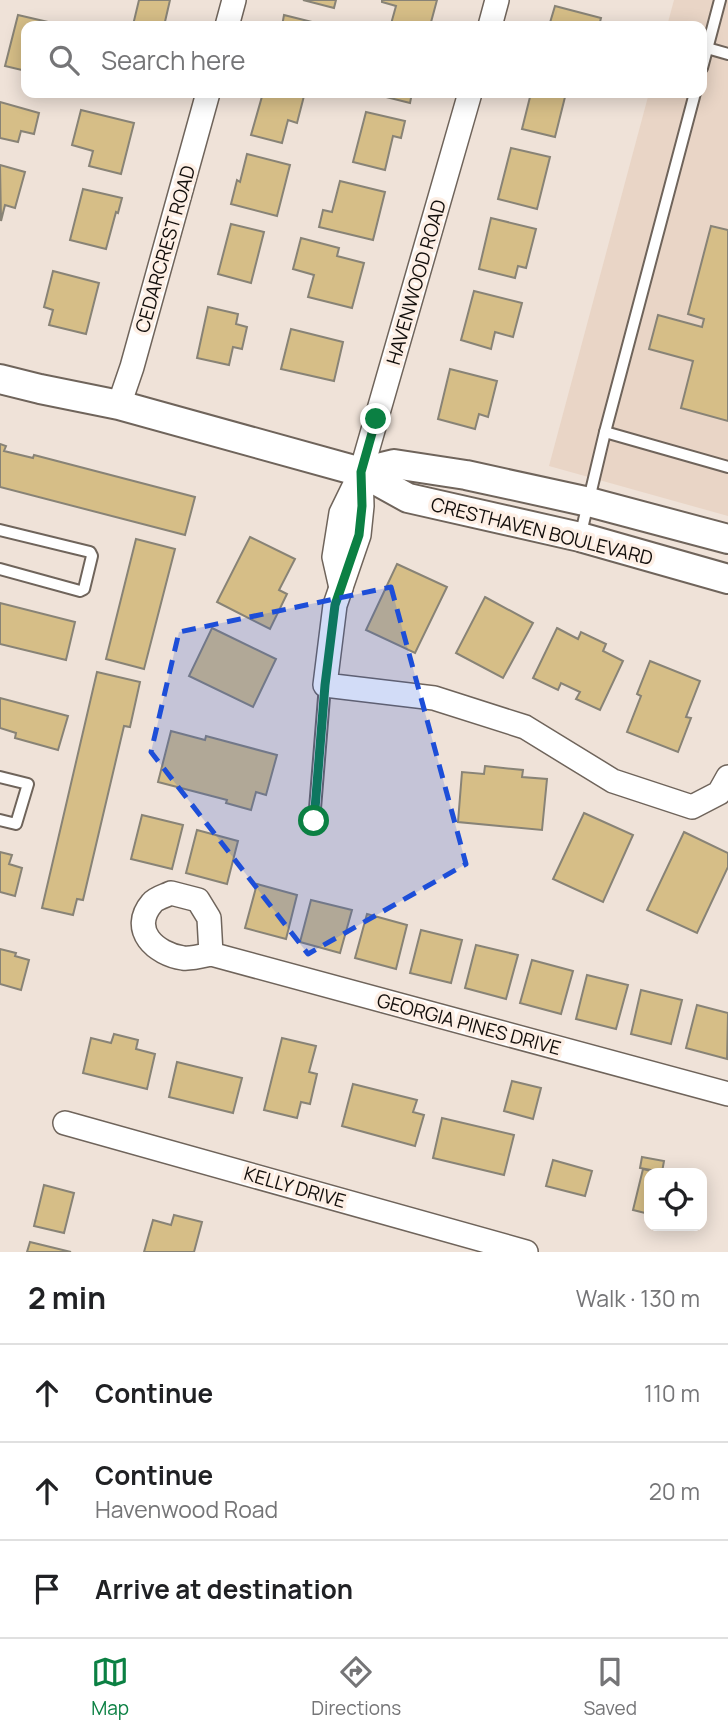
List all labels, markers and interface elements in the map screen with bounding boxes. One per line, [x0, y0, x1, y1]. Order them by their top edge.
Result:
search box [21, 21, 707, 98]
icon: search [45, 41, 83, 79]
text: Search here [101, 42, 246, 78]
street label: CEDARCREST ROAD [129, 162, 201, 336]
street label: HAVENWOOD ROAD [380, 196, 452, 368]
route end [360, 403, 391, 434]
street label: CRESTHAVEN BOULEVARD [428, 491, 656, 571]
route start [298, 805, 329, 836]
street label: GEORGIA PINES DRIVE [374, 987, 564, 1061]
street label: KELLY DRIVE [241, 1160, 349, 1214]
map controls [644, 1168, 707, 1231]
button: locate [644, 1168, 707, 1231]
text: 2 min [28, 1277, 106, 1318]
text: Walk · 130 m [576, 1282, 700, 1314]
icon: ahead [28, 1374, 66, 1412]
text: Continue [95, 1375, 213, 1411]
text: 110 m [644, 1377, 700, 1409]
text: Continue [95, 1457, 213, 1493]
icon: ahead [28, 1472, 66, 1510]
text: 20 m [649, 1475, 700, 1507]
text: Havenwood Road [95, 1493, 278, 1525]
icon: arrive [28, 1570, 66, 1608]
text: Arrive at destination [95, 1571, 353, 1607]
tab: Map [91, 1653, 129, 1721]
tab: Directions [311, 1653, 401, 1721]
tab: Saved [583, 1653, 637, 1721]

